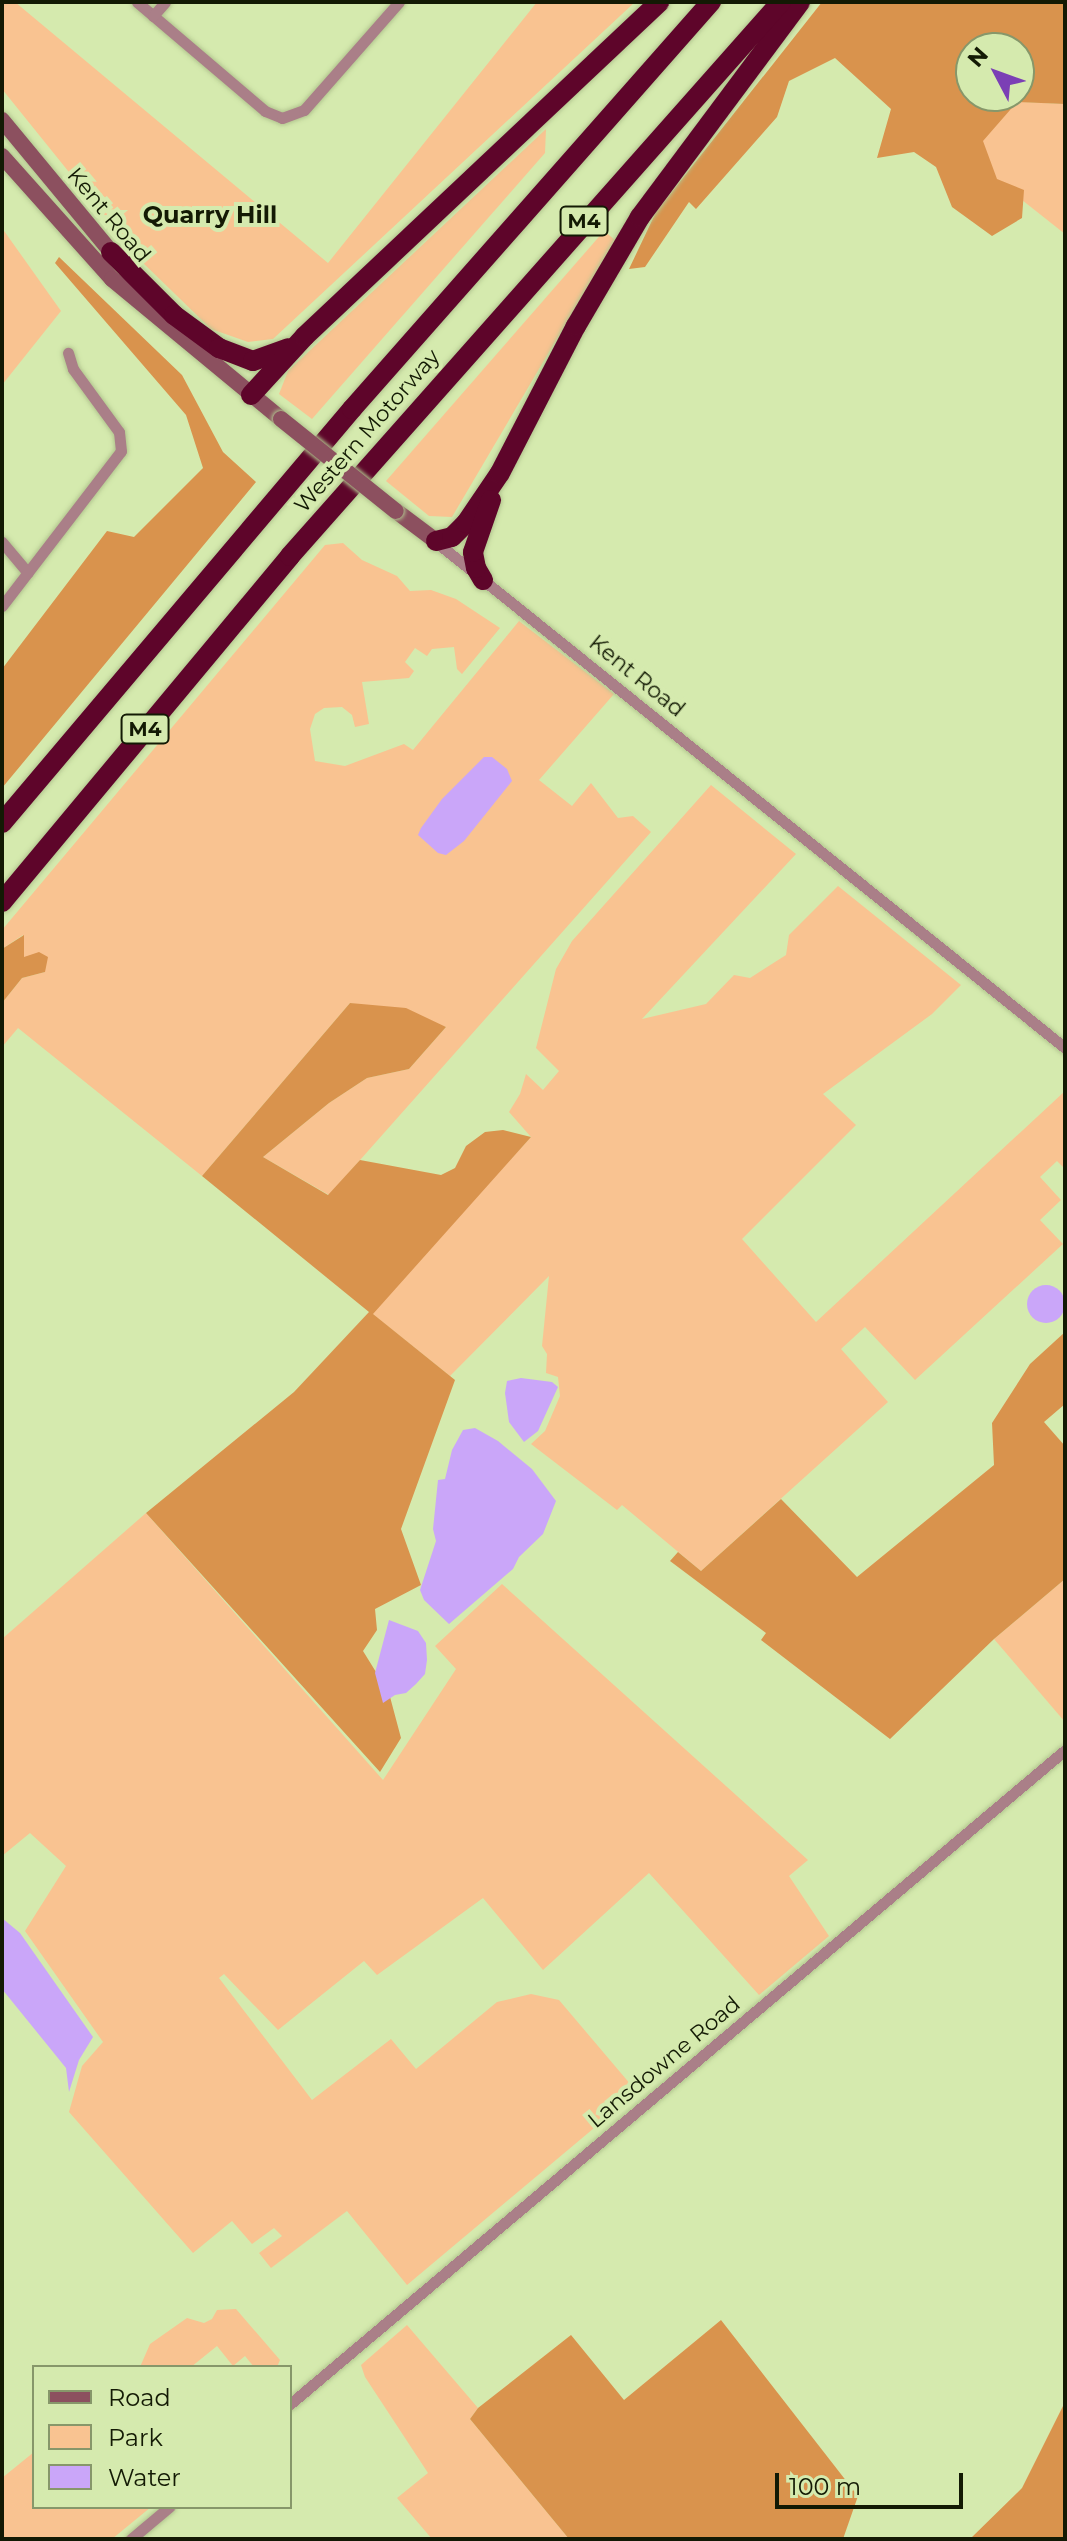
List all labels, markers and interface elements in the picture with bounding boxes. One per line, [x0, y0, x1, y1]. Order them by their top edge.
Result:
north arrow [955, 32, 1035, 112]
text: N [962, 42, 994, 73]
street label: Kent Road [62, 162, 156, 268]
district label: Quarry Hill [143, 201, 277, 229]
road number: M4 [558, 205, 610, 237]
street label: Western Motorway [289, 344, 445, 518]
street label: Kent Road [584, 629, 690, 723]
road number: M4 [119, 713, 171, 745]
street label: Lansdowne Road [582, 1991, 746, 2133]
legend [32, 2365, 292, 2509]
text: Road [108, 2383, 171, 2412]
text: Park [108, 2423, 163, 2452]
scale bar [779, 2457, 967, 2507]
text: Water [108, 2463, 181, 2492]
text: 100 m [789, 2472, 861, 2501]

